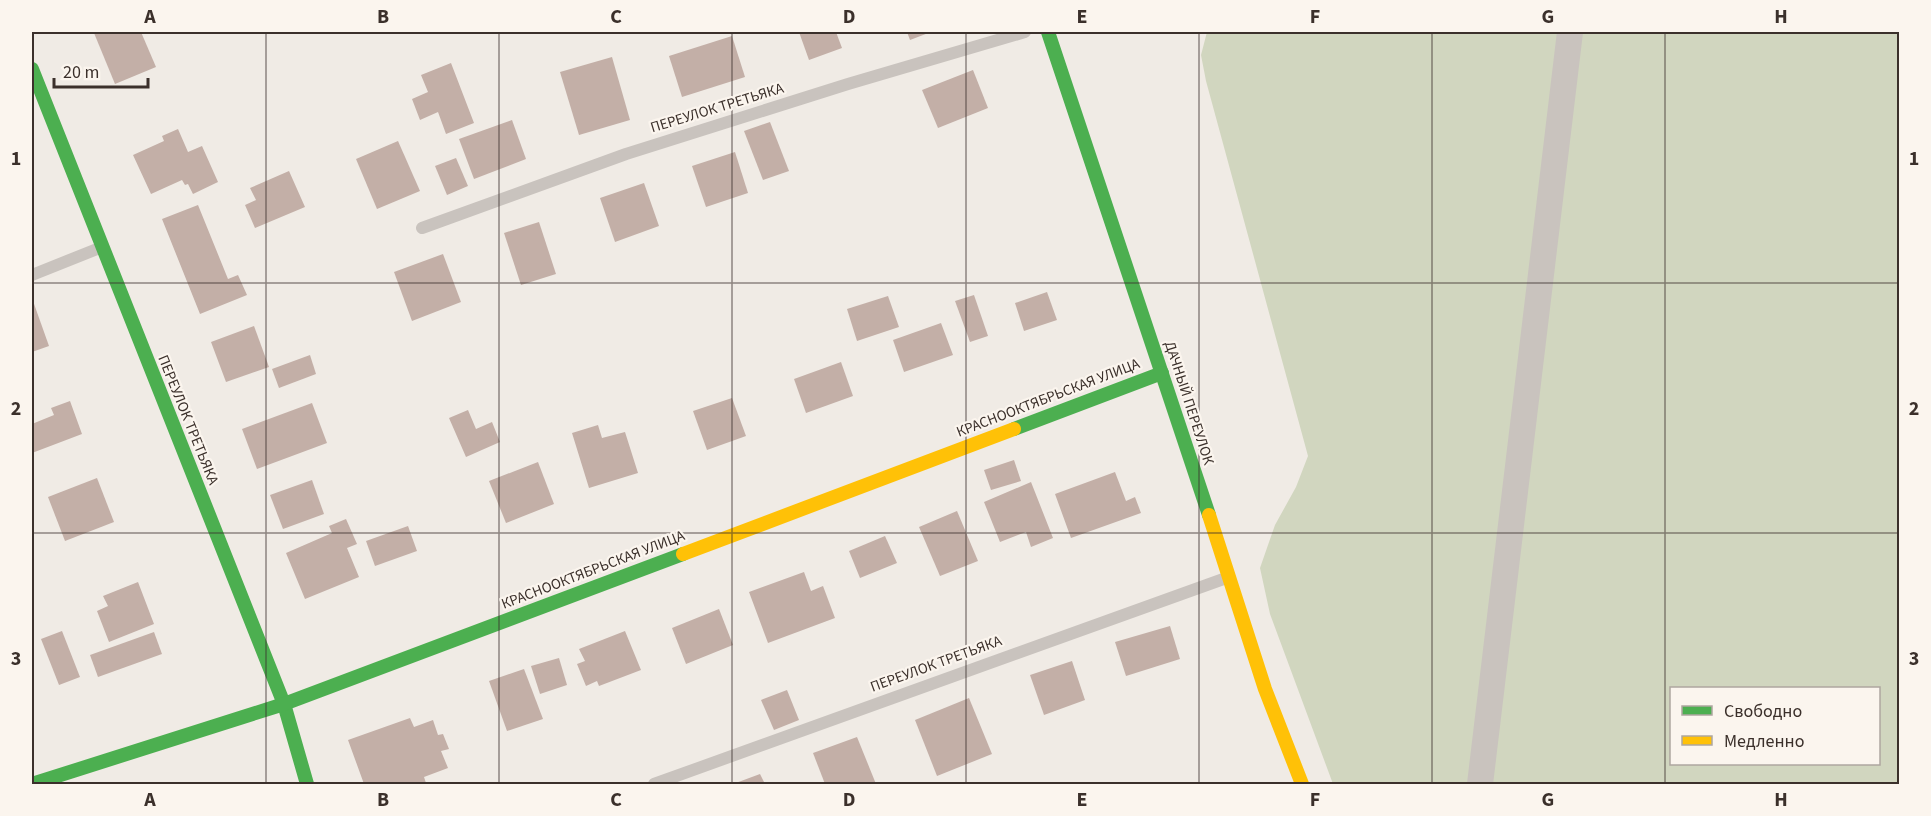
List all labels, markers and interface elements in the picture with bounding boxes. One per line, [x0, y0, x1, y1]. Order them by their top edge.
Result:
text: A [143, 3, 156, 31]
text: B [377, 3, 389, 31]
text: C [610, 3, 622, 31]
text: D [843, 3, 855, 31]
text: E [1077, 3, 1087, 31]
text: F [1310, 3, 1320, 31]
text: G [1542, 3, 1554, 31]
text: H [1774, 3, 1788, 31]
scale bar [54, 51, 148, 89]
text: 20 m [63, 60, 99, 85]
street label: ПЕРЕУЛОК ТРЕТЬЯКА [648, 77, 787, 138]
text: 1 [11, 145, 21, 173]
text: 1 [1909, 145, 1919, 173]
street label: ДАЧНЫЙ ПЕРЕУЛОК [1159, 338, 1219, 468]
street label: ПЕРЕУЛОК ТРЕТЬЯКА [152, 352, 224, 489]
street label: КРАСНООКТЯБРЬСКАЯ УЛИЦА [953, 353, 1143, 443]
text: 2 [11, 395, 21, 423]
text: 2 [1909, 395, 1919, 423]
street label: КРАСНООКТЯБРЬСКАЯ УЛИЦА [498, 525, 688, 615]
street label: ПЕРЕУЛОК ТРЕТЬЯКА [867, 630, 1005, 698]
text: 3 [11, 645, 21, 673]
text: 3 [1909, 645, 1919, 673]
legend [1670, 687, 1880, 765]
text: Свободно [1724, 699, 1802, 724]
text: Медленно [1724, 729, 1804, 754]
text: A [143, 786, 156, 814]
text: B [377, 786, 389, 814]
text: C [610, 786, 622, 814]
text: D [843, 786, 855, 814]
text: E [1077, 786, 1087, 814]
text: F [1310, 786, 1320, 814]
text: G [1542, 786, 1554, 814]
text: H [1774, 786, 1788, 814]

